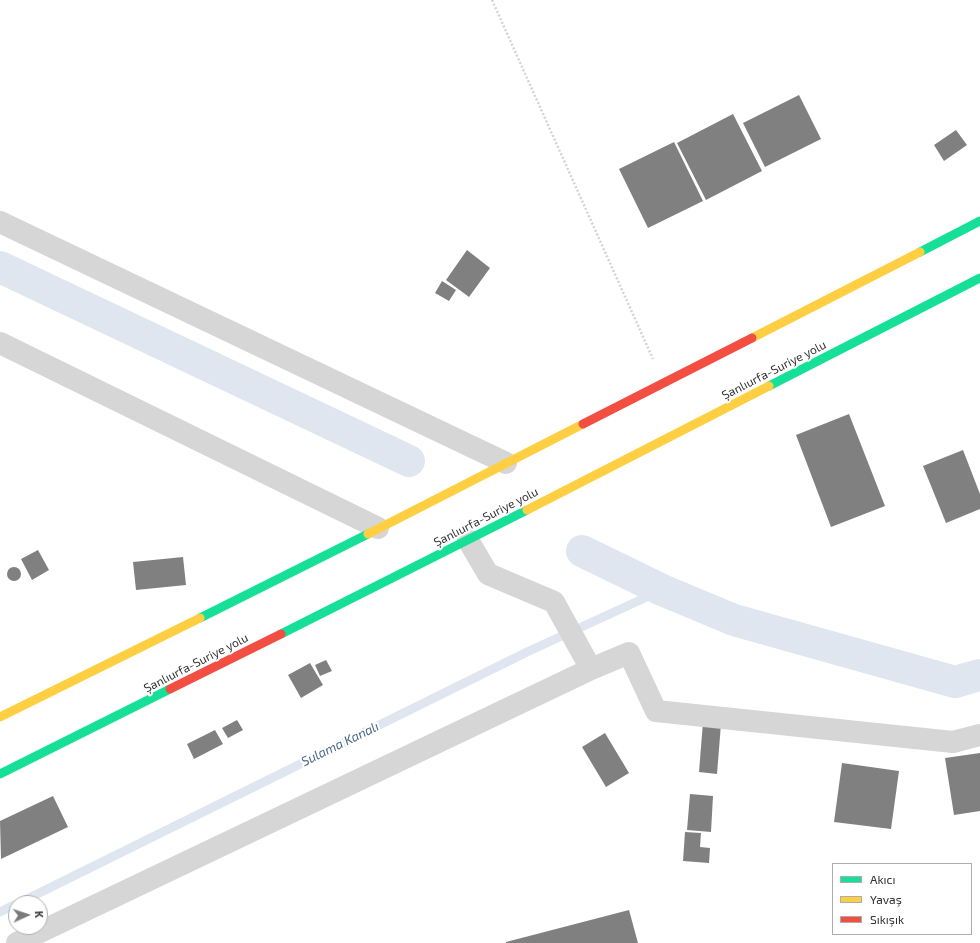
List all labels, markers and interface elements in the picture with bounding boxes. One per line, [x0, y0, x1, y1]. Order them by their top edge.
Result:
street label: Şanlıurfa-Suriye yolu [719, 337, 829, 403]
street label: Şanlıurfa-Suriye yolu [431, 484, 541, 550]
street label: Şanlıurfa-Suriye yolu [141, 630, 251, 696]
water label: Sulama Kanalı [299, 718, 381, 770]
legend [832, 863, 972, 935]
text: Akıcı [870, 872, 895, 886]
text: Yavaş [870, 892, 902, 906]
north arrow [8, 895, 48, 935]
text: K [33, 911, 46, 918]
text: Sıkışık [870, 912, 904, 926]

